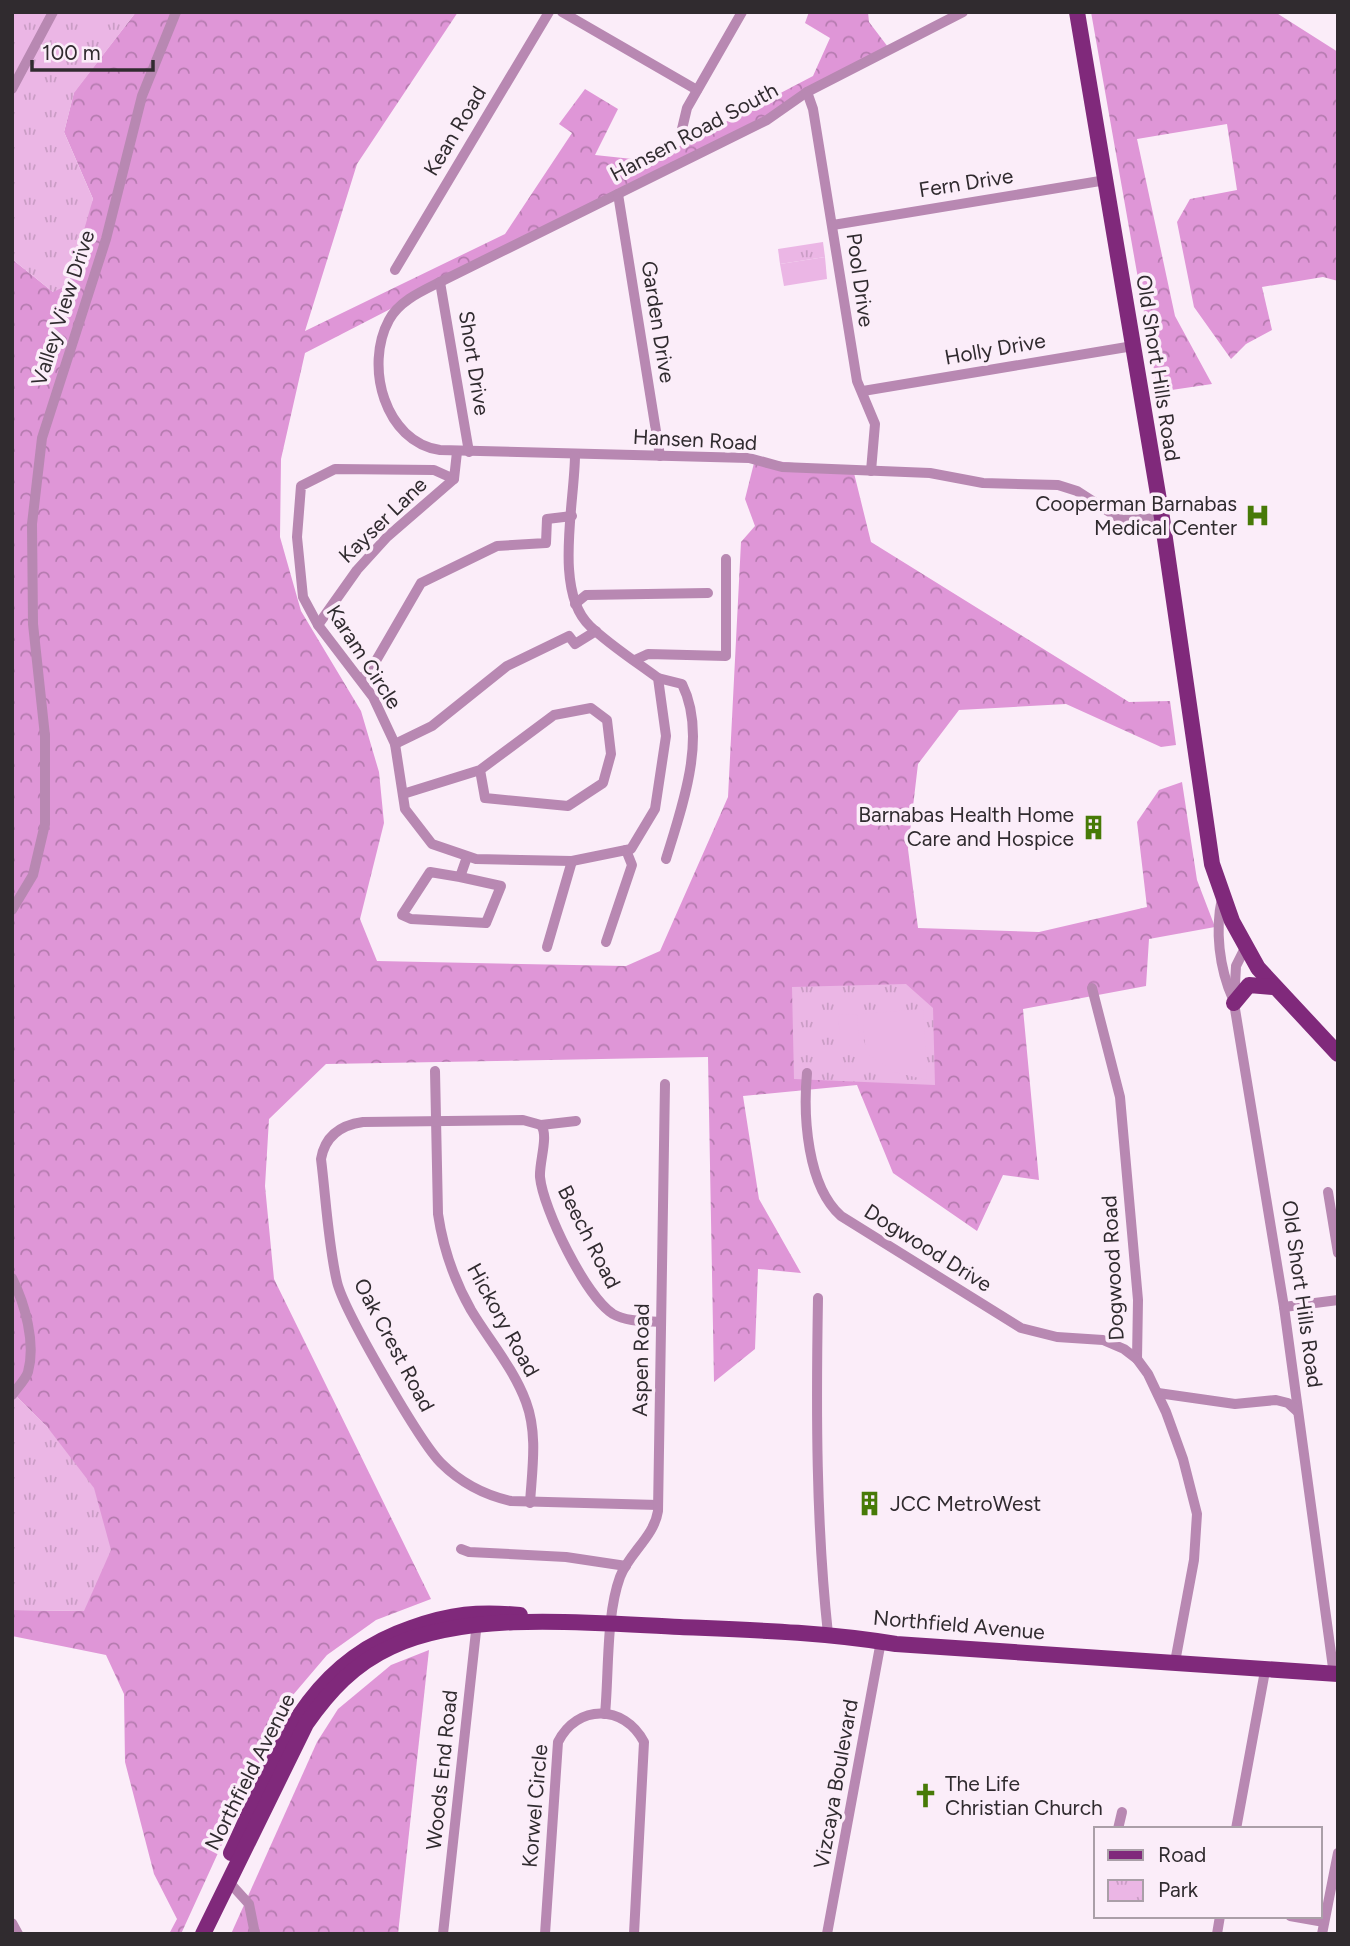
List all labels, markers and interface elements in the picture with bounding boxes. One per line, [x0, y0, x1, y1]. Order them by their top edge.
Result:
scale bar [32, 28, 152, 72]
text: 100 m [42, 40, 101, 65]
street label: Hansen Road South [606, 77, 782, 186]
street label: Kean Road [418, 81, 491, 180]
street label: Fern Drive [917, 163, 1015, 202]
street label: Valley View Drive [26, 227, 99, 389]
street label: Pool Drive [842, 231, 879, 329]
street label: Garden Drive [637, 259, 680, 385]
street label: Old Short Hills Road [1131, 273, 1186, 463]
street label: Short Drive [454, 309, 495, 417]
street label: Holly Drive [943, 327, 1047, 370]
street label: Hansen Road [632, 424, 758, 455]
street label: Kayser Lane [333, 472, 432, 568]
place label: Cooperman Barnabas Medical Center [1035, 491, 1237, 540]
hospital icon: Cooperman Barnabas Medical Center [1243, 502, 1271, 530]
street label: Karam Circle [322, 600, 407, 713]
place label: Barnabas Health Home Care and Hospice [858, 802, 1074, 851]
building icon: Barnabas Health Home Care and Hospice [1080, 813, 1108, 841]
street label: Beech Road [553, 1181, 626, 1293]
street label: Dogwood Road [1096, 1195, 1129, 1341]
street label: Dogwood Drive [860, 1198, 997, 1297]
street label: Old Short Hills Road [1277, 1199, 1328, 1389]
street label: Hickory Road [462, 1259, 545, 1381]
street label: Oak Crest Road [349, 1274, 440, 1416]
street label: Aspen Road [627, 1303, 654, 1417]
building icon: JCC MetroWest [856, 1490, 884, 1518]
place label: JCC MetroWest [890, 1491, 1041, 1516]
street label: Northfield Avenue [872, 1605, 1046, 1644]
street label: Northfield Avenue [199, 1689, 300, 1854]
street label: Woods End Road [421, 1689, 462, 1851]
street label: Vizcaya Boulevard [808, 1697, 863, 1871]
street label: Korwel Circle [517, 1743, 552, 1869]
place label: The Life Christian Church [945, 1771, 1103, 1820]
church icon: The Life Christian Church [911, 1782, 939, 1810]
legend [1094, 1827, 1322, 1918]
text: Road [1158, 1842, 1206, 1867]
text: Park [1158, 1877, 1199, 1902]

